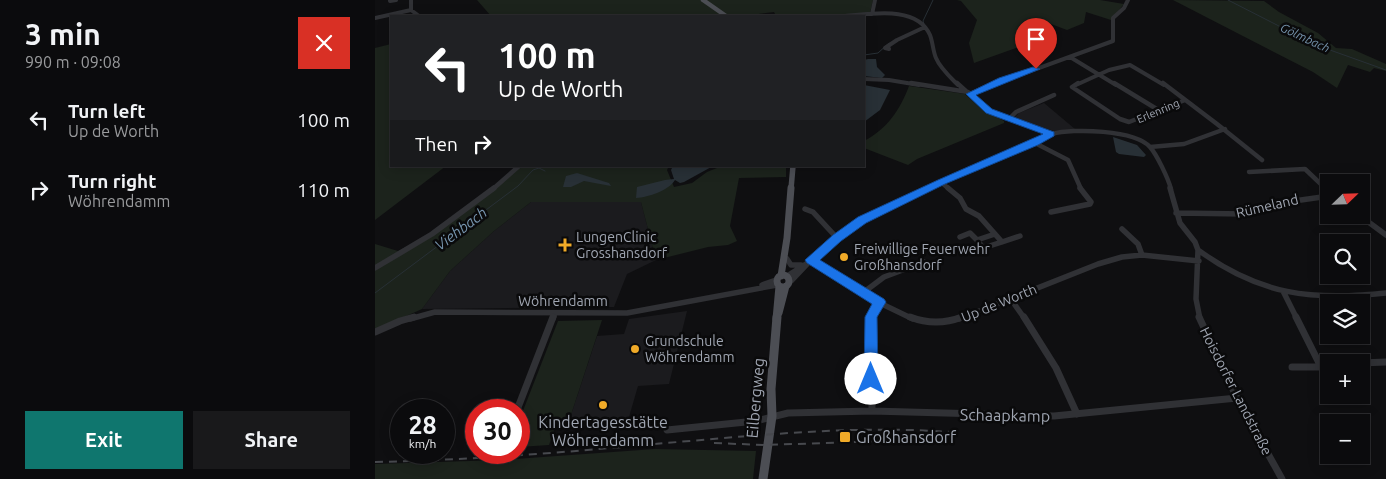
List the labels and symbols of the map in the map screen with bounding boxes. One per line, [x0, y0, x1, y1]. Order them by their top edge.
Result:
pin [1015, 18, 1057, 69]
water label: Gölmbach [1278, 20, 1332, 55]
street label: Erlenring [1135, 97, 1181, 125]
north arrow [1320, 174, 1370, 224]
street label: Rümeland [1234, 191, 1300, 221]
water label: Viehbach [431, 204, 490, 254]
place label: LungenClinic Grosshansdorf [576, 229, 668, 261]
marker: LungenClinic Grosshansdorf [558, 238, 572, 252]
place label: Freiwillige Feuerwehr Großhansdorf [854, 241, 990, 273]
marker: Freiwillige Feuerwehr Großhansdorf [838, 251, 850, 263]
street label: Up de Worth [959, 281, 1039, 325]
street label: Wöhrendamm [518, 293, 608, 309]
street label: Hoisdorfer Landstraße [1197, 324, 1275, 458]
place label: Grundschule Wöhrendamm [645, 333, 735, 365]
marker: Grundschule Wöhrendamm [629, 343, 641, 355]
position arrow [844, 352, 896, 404]
street label: Eilbergweg [743, 357, 767, 439]
speed limit sign: 30 [465, 399, 530, 464]
marker: Kindertagesstätte Wöhrendamm [597, 399, 609, 411]
street label: Schaapkamp [960, 405, 1050, 425]
place label: Kindertagesstätte Wöhrendamm [538, 413, 668, 449]
place label: Großhansdorf [856, 428, 957, 446]
marker: Großhansdorf [838, 430, 852, 444]

